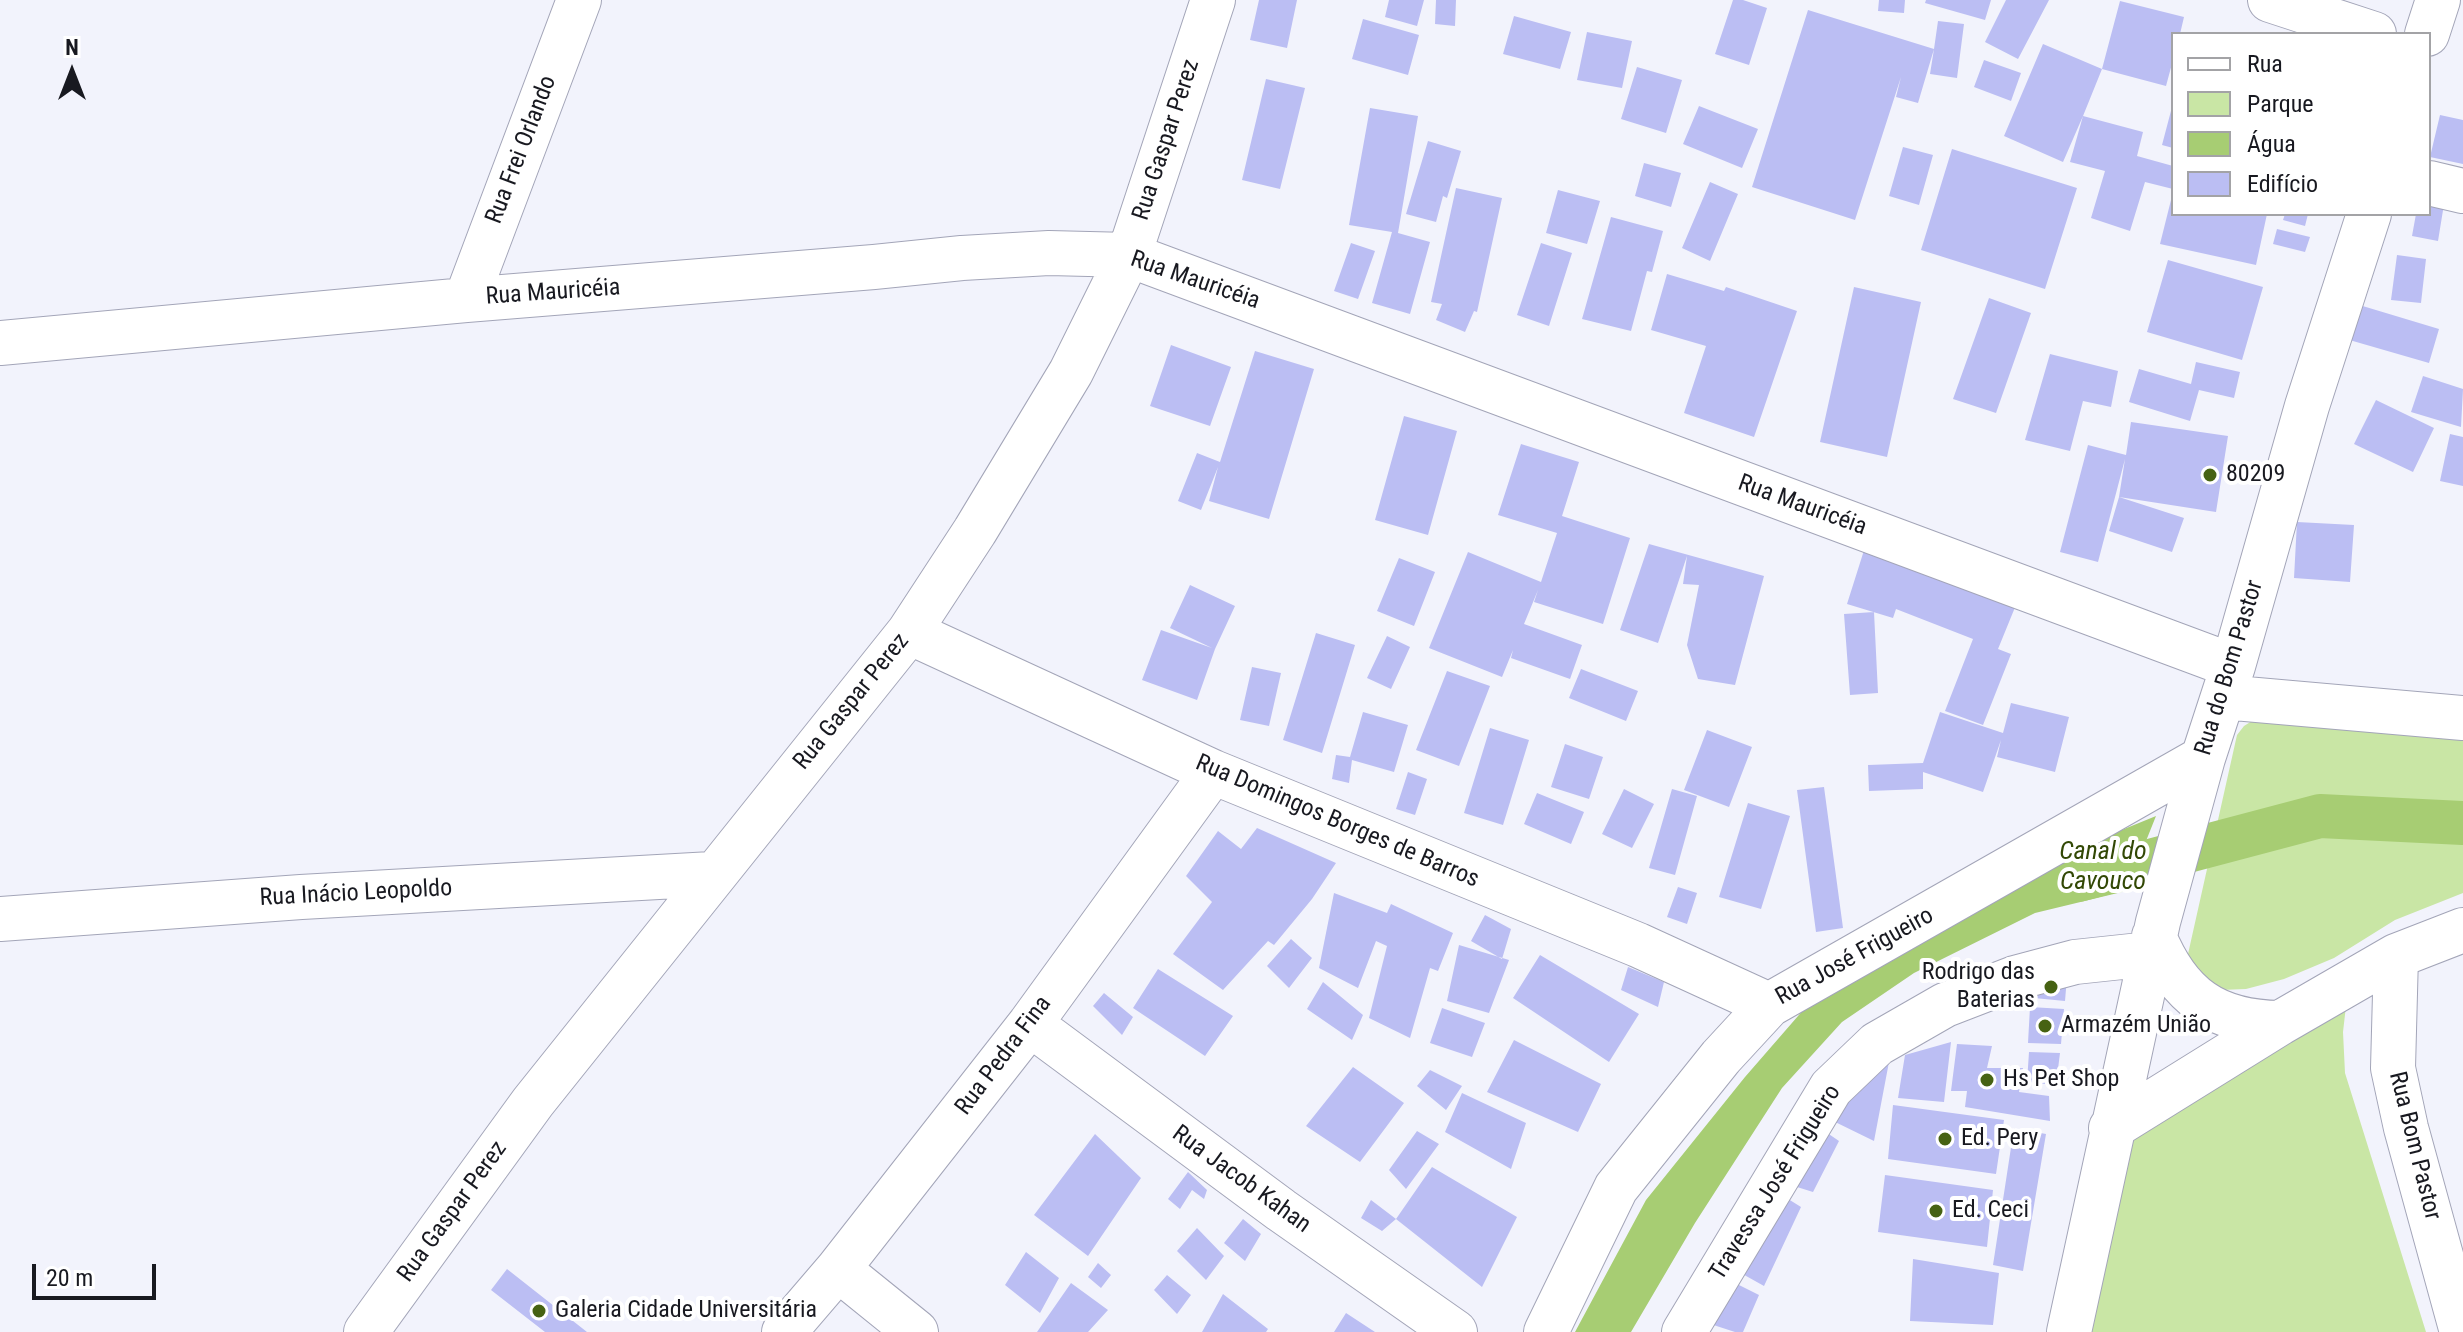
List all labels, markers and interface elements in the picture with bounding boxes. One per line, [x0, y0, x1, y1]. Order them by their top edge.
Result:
north arrow [32, 32, 112, 112]
legend [2171, 32, 2431, 216]
text: N [65, 35, 79, 60]
text: Rua [2247, 50, 2283, 78]
street label: Rua Gaspar Perez [1127, 56, 1207, 224]
street label: Rua Frei Orlando [481, 72, 563, 228]
text: Parque [2247, 90, 2314, 118]
text: Água [2247, 130, 2296, 158]
text: Edifício [2247, 170, 2318, 198]
street label: Rua Mauricéia [1127, 245, 1263, 317]
street label: Rua Mauricéia [485, 274, 621, 312]
place label: 80209 [2226, 461, 2285, 489]
marker: 80209 [2201, 466, 2219, 484]
street label: Rua Mauricéia [1734, 469, 1870, 543]
street label: Rua do Bom Pastor [2190, 577, 2270, 759]
street label: Rua Gaspar Perez [788, 628, 916, 776]
street label: Rua Domingos Borges de Barros [1191, 749, 1483, 895]
water label: Canal do Cavouco [2059, 836, 2147, 898]
street label: Rua Inácio Leopoldo [259, 875, 453, 913]
street label: Rua José Frigueiro [1771, 902, 1939, 1012]
place label: Rodrigo das Baterias [1922, 959, 2035, 1015]
marker: Rodrigo das Baterias [2042, 978, 2060, 996]
street label: Rua Pedra Fina [950, 991, 1058, 1121]
place label: Armazém União [2061, 1012, 2211, 1040]
marker: Armazém União [2036, 1017, 2054, 1035]
place label: Hs Pet Shop [2003, 1066, 2119, 1094]
street label: Rua Bom Pastor [2382, 1069, 2446, 1223]
marker: Hs Pet Shop [1978, 1071, 1996, 1089]
street label: Travessa José Frigueiro [1704, 1080, 1848, 1286]
street label: Rua Jacob Kahan [1166, 1120, 1316, 1240]
place label: Ed. Pery [1961, 1125, 2038, 1153]
marker: Ed. Pery [1936, 1130, 1954, 1148]
street label: Rua Gaspar Perez [392, 1136, 514, 1288]
place label: Ed. Ceci [1952, 1197, 2029, 1225]
marker: Ed. Ceci [1927, 1202, 1945, 1220]
scale bar [36, 1248, 160, 1298]
text: 20 m [46, 1264, 93, 1292]
place label: Galeria Cidade Universitária [555, 1297, 817, 1325]
marker: Galeria Cidade Universitária [530, 1302, 548, 1320]

